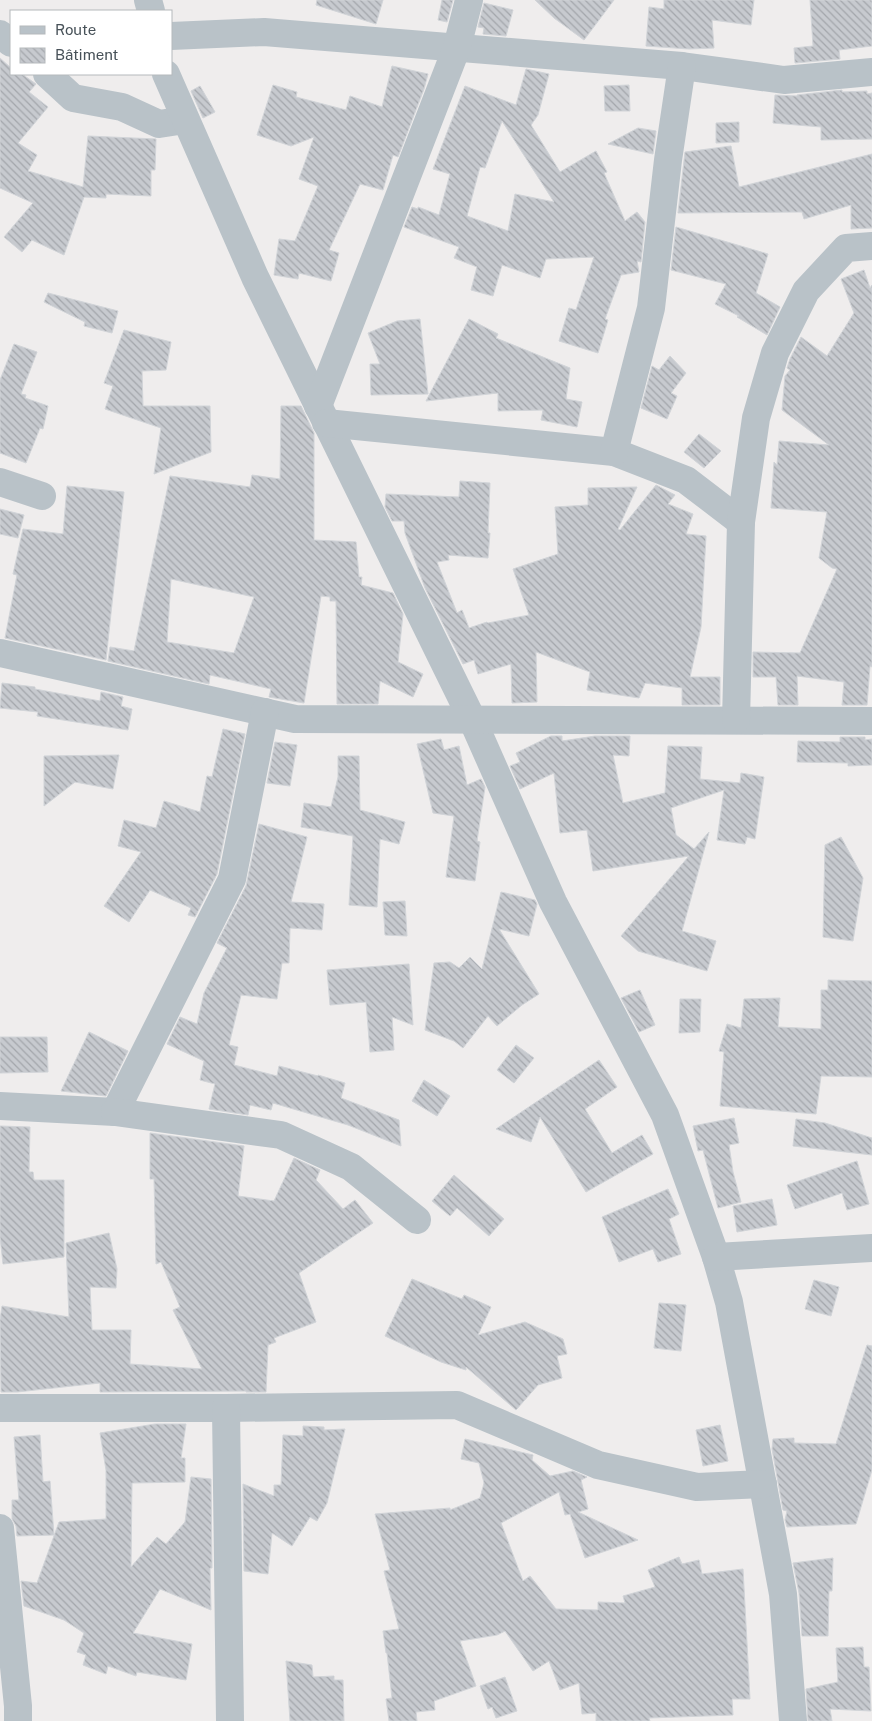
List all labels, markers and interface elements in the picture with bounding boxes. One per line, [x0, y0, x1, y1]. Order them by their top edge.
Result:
legend [10, 10, 172, 75]
text: Route [55, 21, 96, 38]
text: Bâtiment [55, 46, 118, 63]

